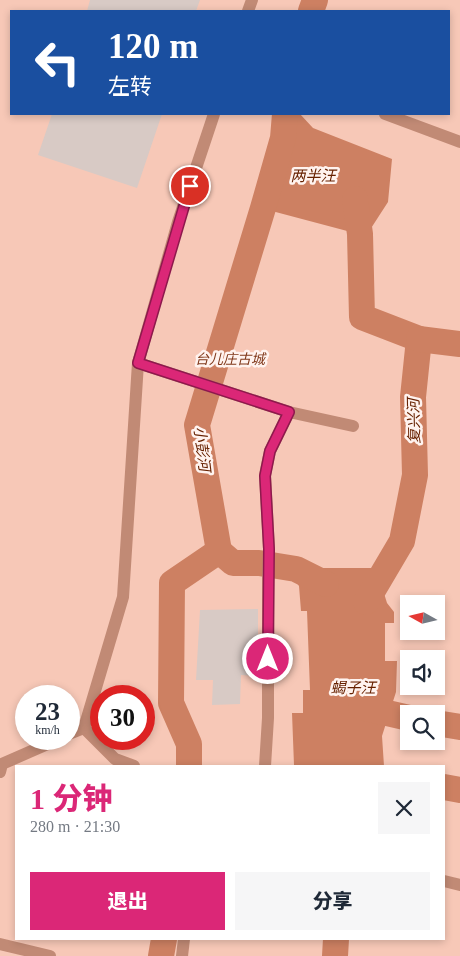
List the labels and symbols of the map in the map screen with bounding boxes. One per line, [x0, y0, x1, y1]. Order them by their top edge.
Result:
pin [169, 165, 211, 207]
water label: 两半汪 [290, 168, 337, 184]
park label: 台儿庄古城 [195, 352, 267, 367]
water label: 复兴河 [406, 395, 422, 444]
water label: 小彭河 [191, 426, 213, 475]
north arrow [400, 595, 445, 640]
position arrow [241, 632, 293, 684]
water label: 蝎子汪 [330, 680, 377, 696]
speed limit sign: 30 [90, 685, 155, 750]

